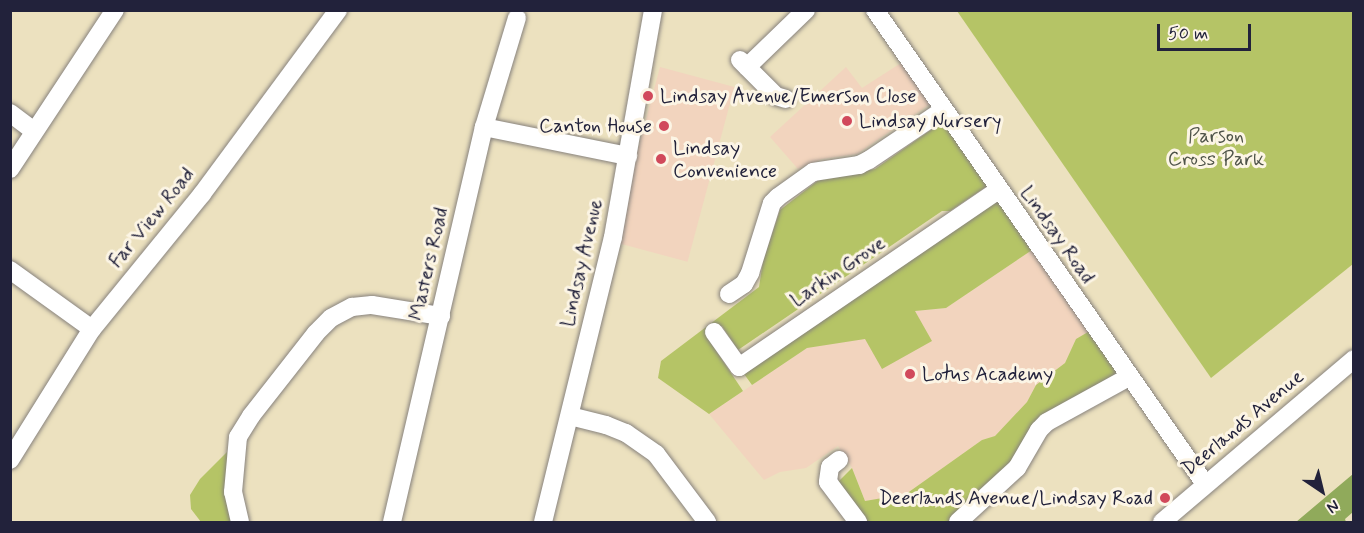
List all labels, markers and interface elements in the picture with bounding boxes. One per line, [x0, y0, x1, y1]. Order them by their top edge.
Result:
scale bar [1160, 12, 1254, 50]
text: 50 m [1168, 22, 1208, 46]
place label: Lindsay Avenue/Emerson Close [660, 84, 925, 108]
marker: Lindsay Avenue/Emerson Close [641, 89, 655, 103]
place label: Lindsay Nursery [859, 109, 998, 133]
place label: Canton House [537, 114, 652, 138]
marker: Lindsay Nursery [840, 114, 854, 128]
marker: Canton House [657, 119, 671, 133]
park label: Parson Cross Park [1169, 124, 1263, 171]
place label: Lindsay Convenience [673, 136, 777, 183]
marker: Lindsay Convenience [654, 152, 668, 166]
street label: Far View Road [105, 164, 199, 272]
street label: Lindsay Road [1015, 182, 1099, 288]
street label: Lindsay Avenue [555, 194, 609, 332]
street label: Masters Road [404, 206, 454, 322]
street label: Larkin Grove [786, 232, 890, 312]
place label: Lotus Academy [922, 362, 1057, 386]
street label: Deerlands Avenue [1177, 365, 1309, 481]
marker: Lotus Academy [903, 367, 917, 381]
north arrow [1292, 461, 1352, 521]
place label: Deerlands Avenue/Lindsay Road [880, 486, 1153, 510]
marker: Deerlands Avenue/Lindsay Road [1158, 491, 1172, 505]
text: N [1322, 494, 1343, 518]

